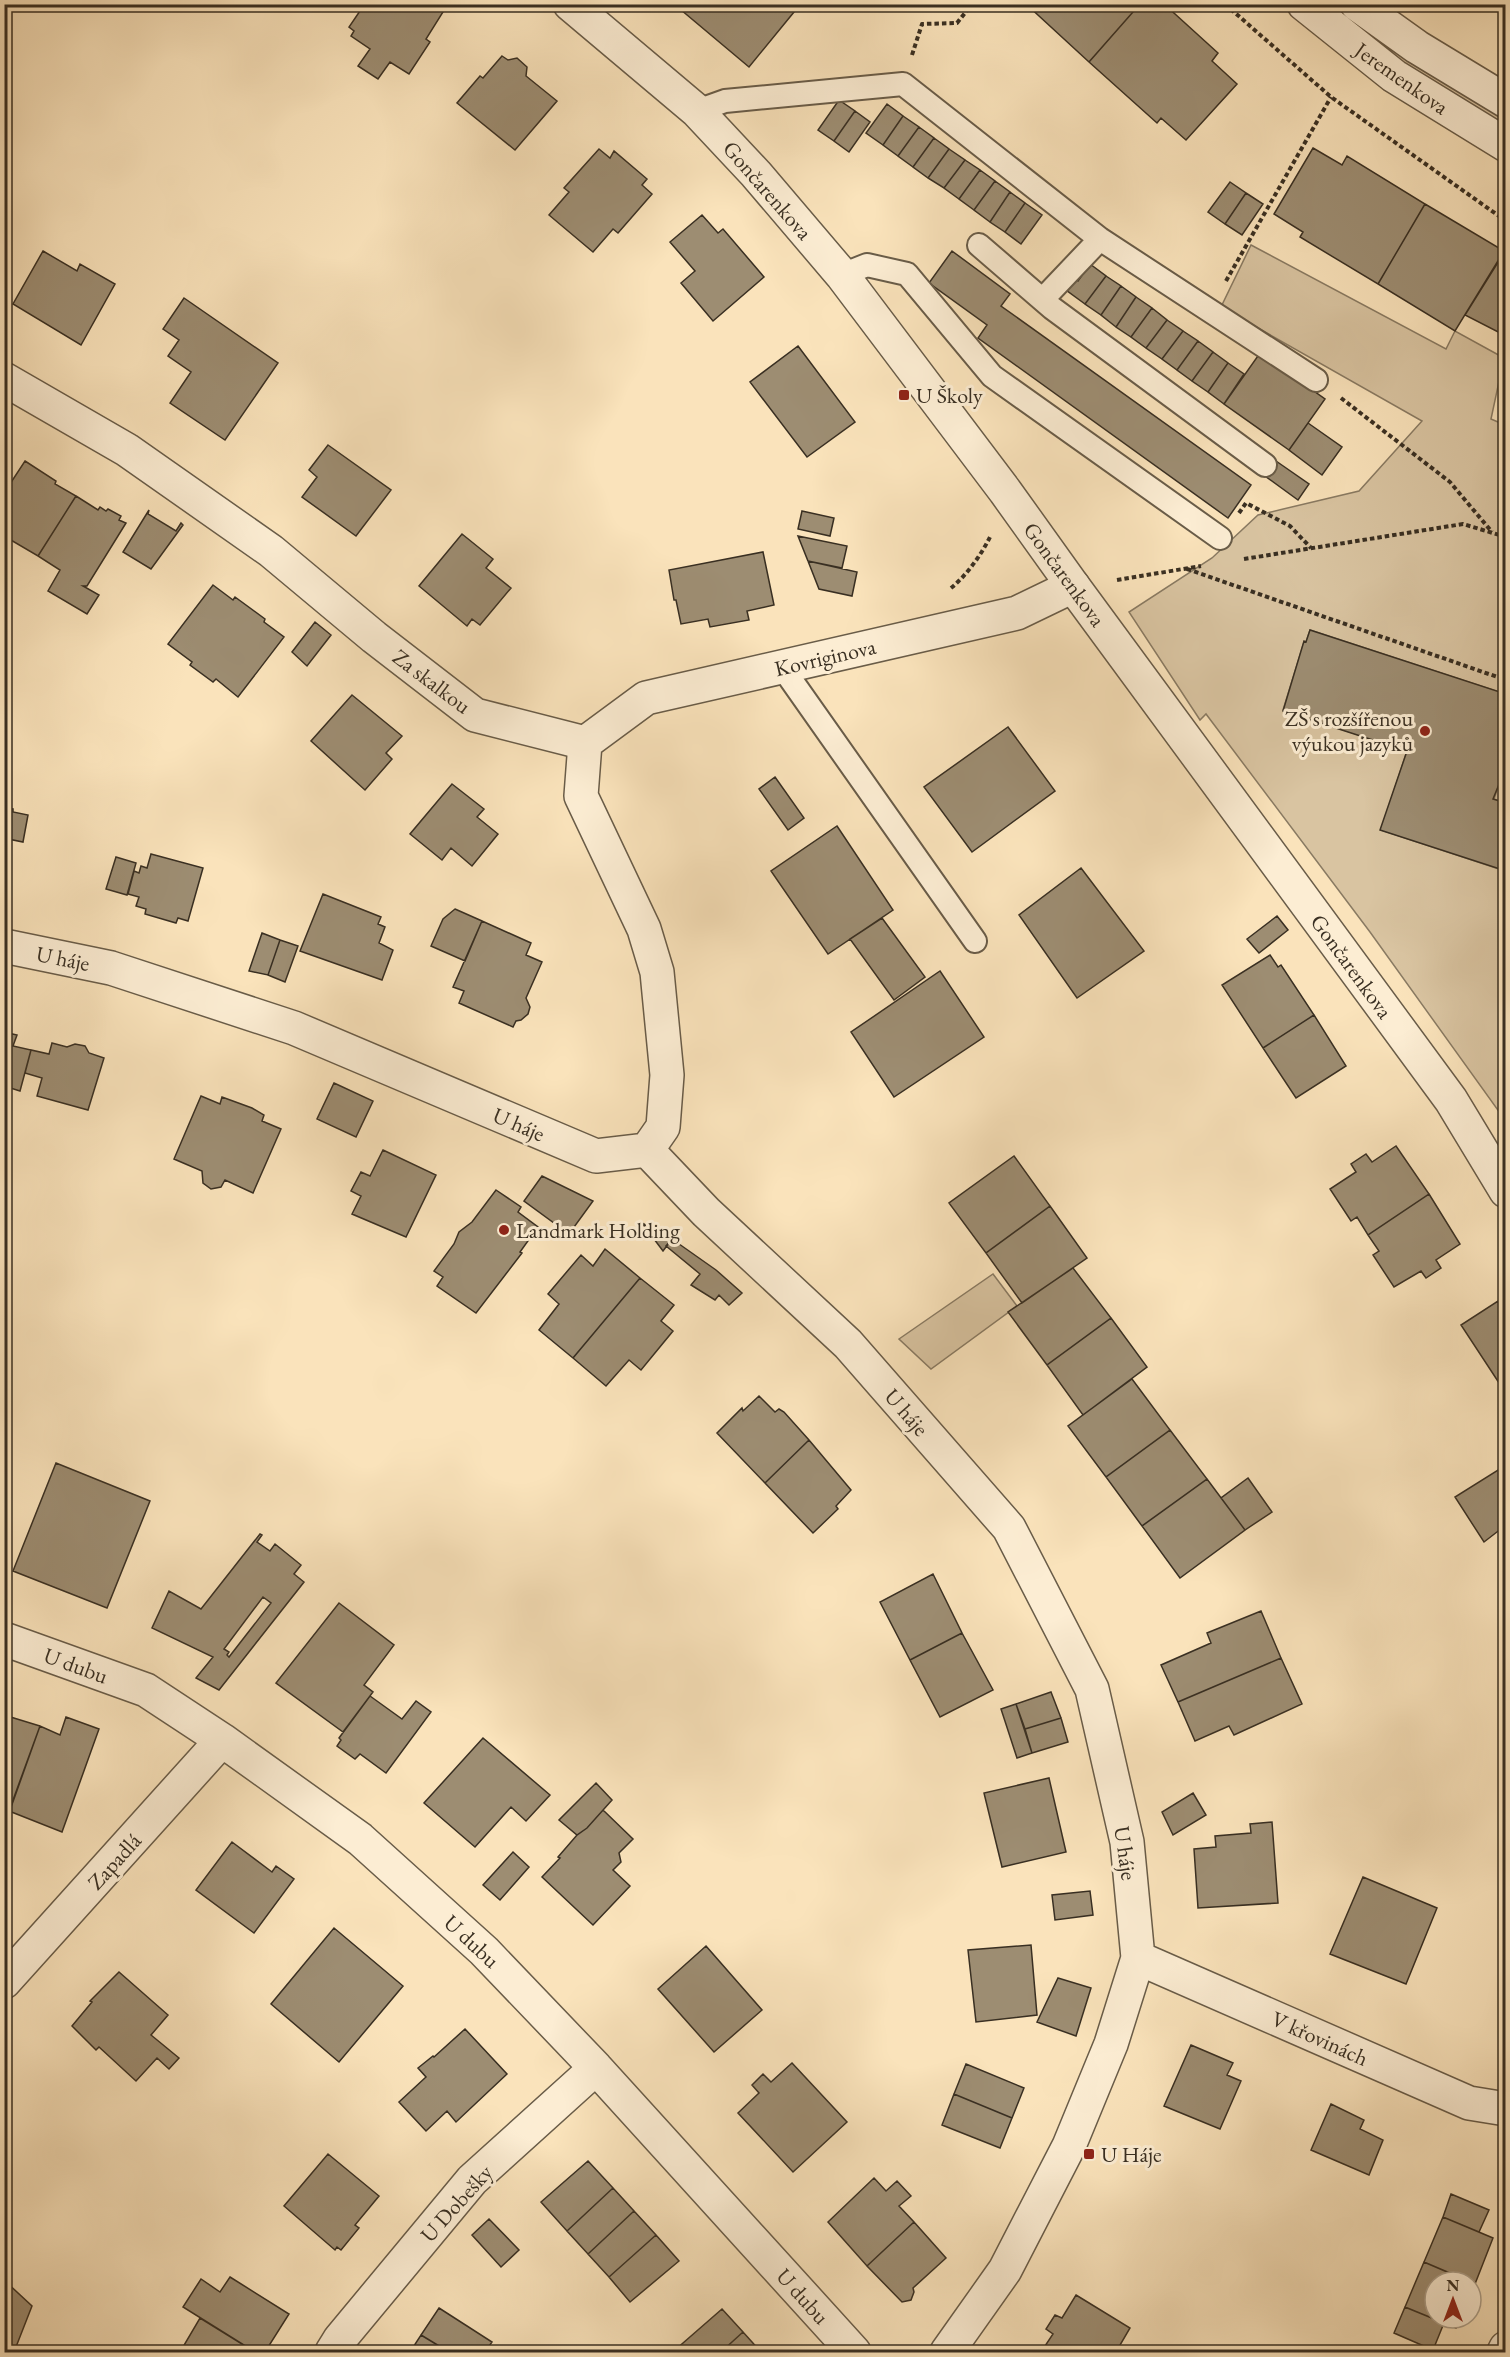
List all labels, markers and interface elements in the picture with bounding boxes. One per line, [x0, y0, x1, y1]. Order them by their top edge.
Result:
street label: Jeremenkova [1347, 34, 1455, 121]
street label: Gončarenkova [717, 135, 819, 246]
place label: U Školy [916, 381, 983, 410]
marker: U Školy [897, 388, 911, 402]
street label: Gončarenkova [1017, 516, 1112, 633]
street label: Kovriginova [772, 632, 879, 683]
street label: Za skalkou [387, 643, 477, 721]
place label: ZŠ s rozšířenou výukou jazyků [1285, 704, 1413, 758]
marker: ZŠ s rozšířenou výukou jazyků [1418, 724, 1432, 738]
street label: Gončarenkova [1304, 908, 1399, 1025]
street label: U háje [34, 939, 93, 978]
street label: U háje [488, 1101, 550, 1149]
place label: Landmark Holding [516, 1216, 680, 1245]
marker: Landmark Holding [497, 1223, 511, 1237]
street label: U háje [878, 1382, 936, 1443]
street label: U dubu [40, 1641, 112, 1691]
street label: U háje [1107, 1824, 1144, 1882]
street label: Zapadlá [81, 1827, 148, 1896]
street label: U dubu [438, 1908, 506, 1975]
street label: V křovinách [1267, 2004, 1373, 2073]
place label: U Háje [1101, 2140, 1162, 2169]
marker: U Háje [1082, 2147, 1096, 2161]
street label: U Dobešky [414, 2158, 499, 2248]
street label: U dubu [770, 2262, 836, 2331]
north arrow [1423, 2270, 1483, 2330]
text: N [1447, 2275, 1460, 2296]

